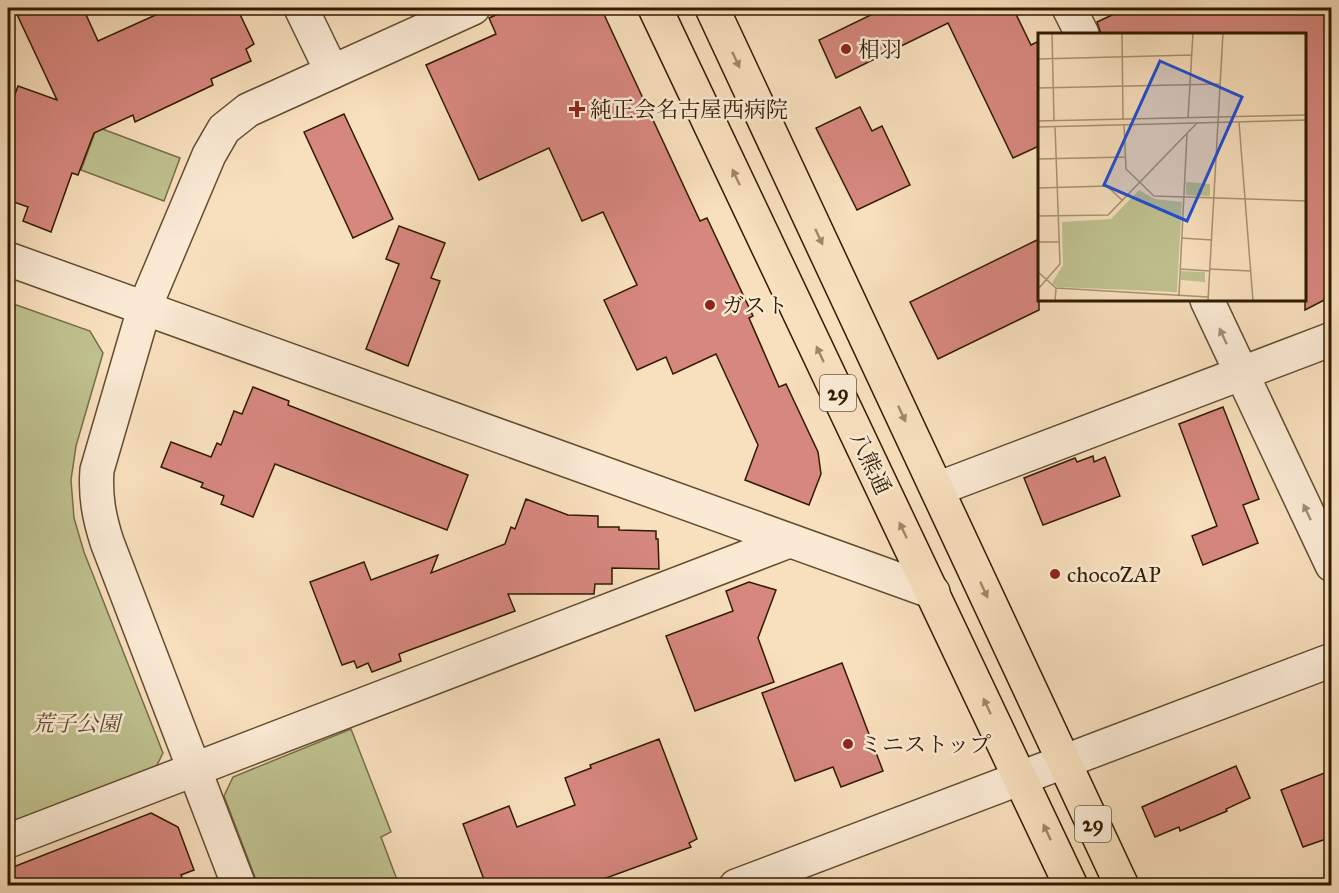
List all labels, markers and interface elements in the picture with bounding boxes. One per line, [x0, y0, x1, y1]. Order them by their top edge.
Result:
inset map [1038, 33, 1306, 302]
place label: 相羽 [858, 36, 902, 63]
marker: 相羽 [839, 42, 853, 56]
one-way arrow [732, 52, 741, 69]
place label: 純正会名古屋西病院 [590, 96, 788, 123]
marker: 純正会名古屋西病院 [568, 100, 586, 118]
one-way arrow [732, 169, 741, 186]
one-way arrow [815, 229, 824, 246]
place label: ガスト [722, 292, 788, 319]
marker: ガスト [703, 298, 717, 312]
one-way arrow [1219, 327, 1228, 344]
one-way arrow [815, 345, 824, 362]
road number: 29 [820, 375, 856, 411]
one-way arrow [897, 405, 906, 422]
street label: 八熊通 [844, 428, 897, 499]
one-way arrow [1302, 504, 1311, 521]
one-way arrow [899, 521, 908, 538]
place label: chocoZAP [1067, 561, 1161, 588]
marker: chocoZAP [1048, 567, 1062, 581]
one-way arrow [979, 582, 989, 600]
one-way arrow [983, 697, 992, 714]
park label: 荒子公園 [32, 710, 123, 737]
place label: ミニストップ [860, 731, 991, 758]
marker: ミニストップ [841, 737, 855, 751]
road number: 29 [1075, 806, 1111, 842]
one-way arrow [1042, 824, 1051, 841]

